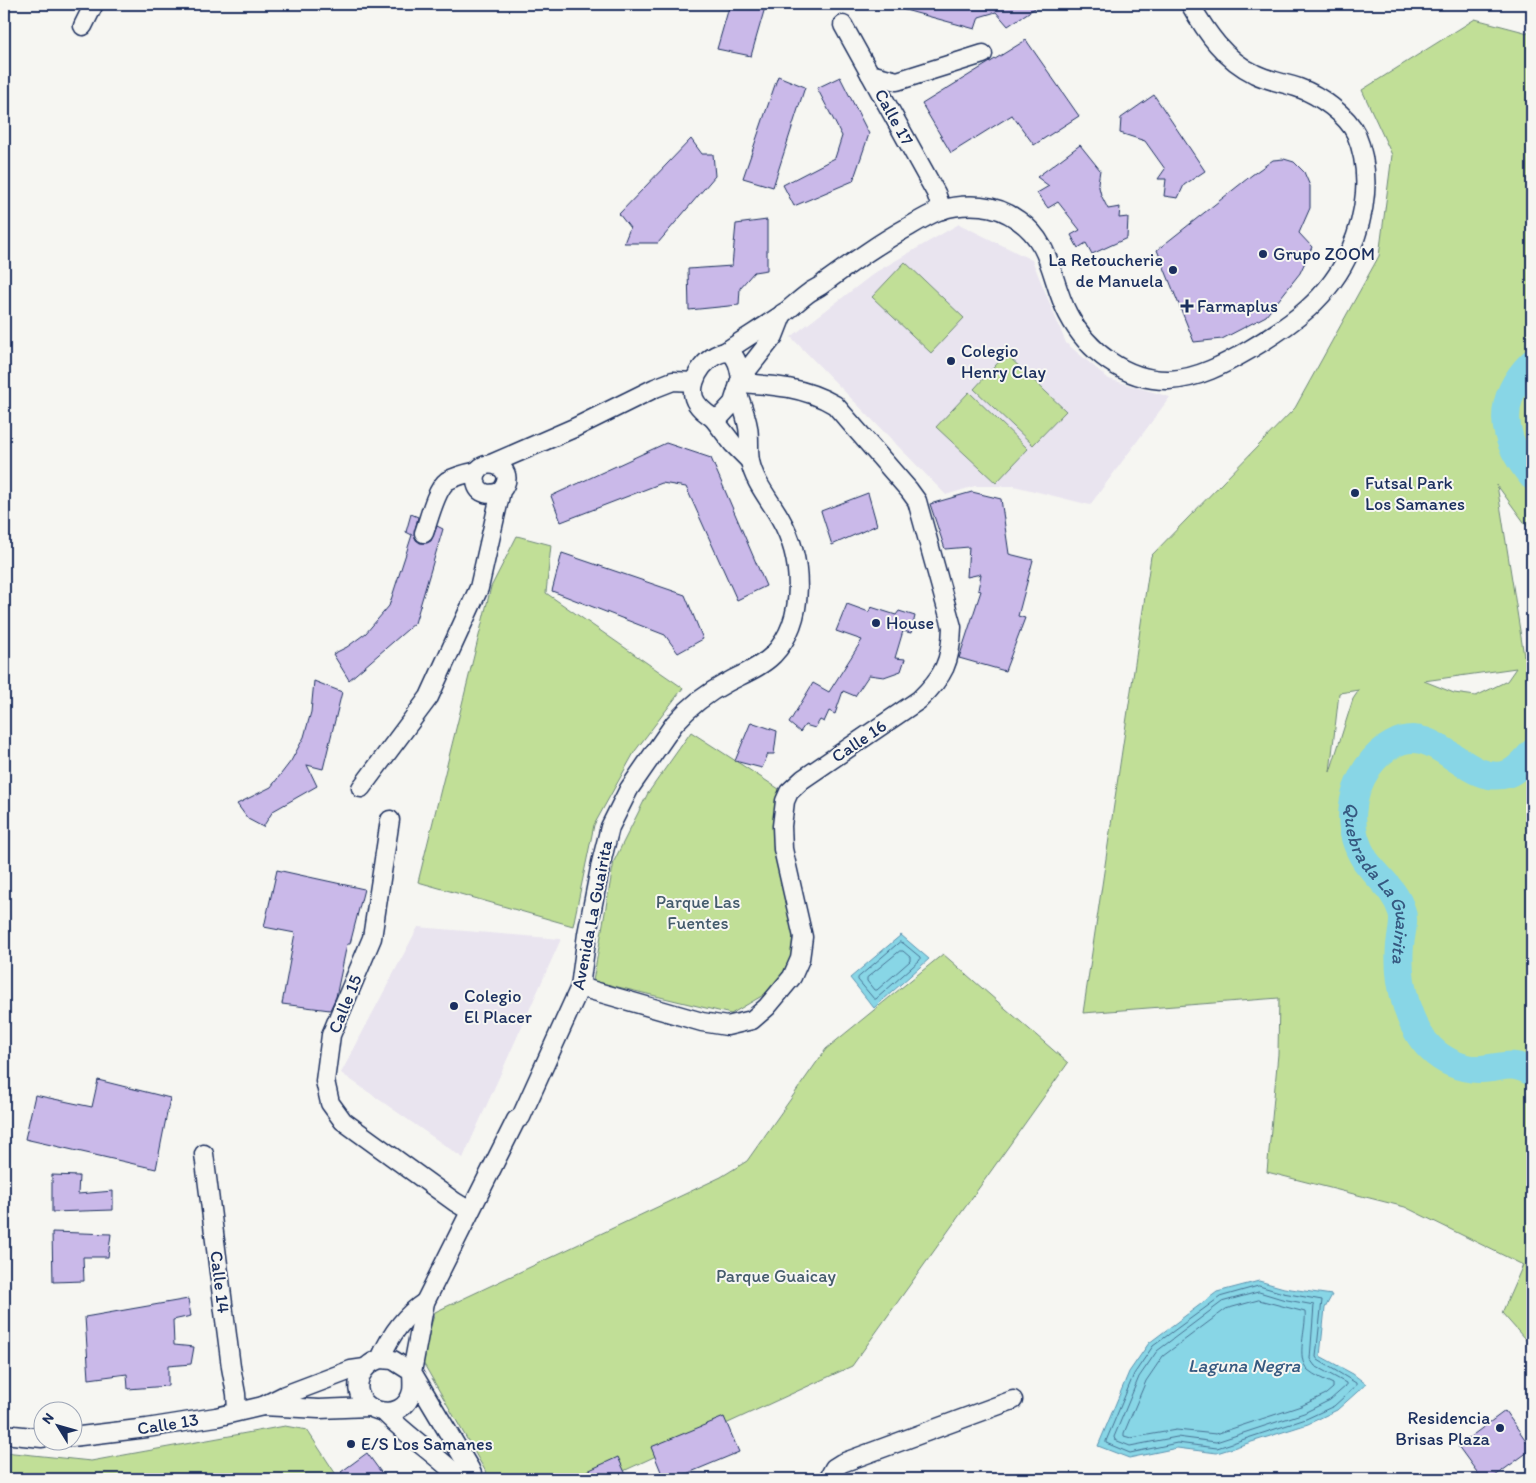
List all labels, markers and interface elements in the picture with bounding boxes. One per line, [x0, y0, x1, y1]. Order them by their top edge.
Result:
street label: Calle 17 [870, 85, 918, 149]
place label: Grupo ZOOM [1273, 243, 1375, 265]
marker: Grupo ZOOM [1257, 248, 1269, 260]
place label: La Retoucherie de Manuela [1048, 249, 1163, 292]
marker: La Retoucherie de Manuela [1167, 264, 1179, 276]
place label: Farmaplus [1197, 295, 1278, 317]
marker: Farmaplus [1181, 300, 1193, 312]
place label: Colegio Henry Clay [961, 340, 1047, 383]
marker: Colegio Henry Clay [945, 355, 957, 367]
place label: Futsal Park Los Samanes [1365, 472, 1465, 515]
marker: Futsal Park Los Samanes [1349, 487, 1361, 499]
place label: House [886, 612, 934, 634]
marker: House [870, 617, 882, 629]
street label: Calle 16 [827, 715, 891, 767]
water label: Quebrada La Guairita [1340, 802, 1415, 964]
street label: Avenida La Guairita [567, 838, 617, 992]
park label: Parque Las Fuentes [656, 891, 740, 934]
street label: Calle 15 [323, 971, 367, 1037]
place label: Colegio El Placer [464, 985, 533, 1028]
marker: Colegio El Placer [448, 1000, 460, 1012]
street label: Calle 14 [205, 1249, 235, 1315]
park label: Parque Guaicay [716, 1265, 837, 1287]
water label: Laguna Negra [1188, 1354, 1301, 1377]
north arrow [32, 1400, 82, 1450]
place label: Residencia Brisas Plaza [1395, 1407, 1491, 1450]
street label: Calle 13 [136, 1408, 200, 1440]
text: N [38, 1410, 58, 1427]
marker: Residencia Brisas Plaza [1494, 1422, 1506, 1434]
place label: E/S Los Samanes [361, 1433, 493, 1455]
marker: E/S Los Samanes [345, 1438, 357, 1450]

